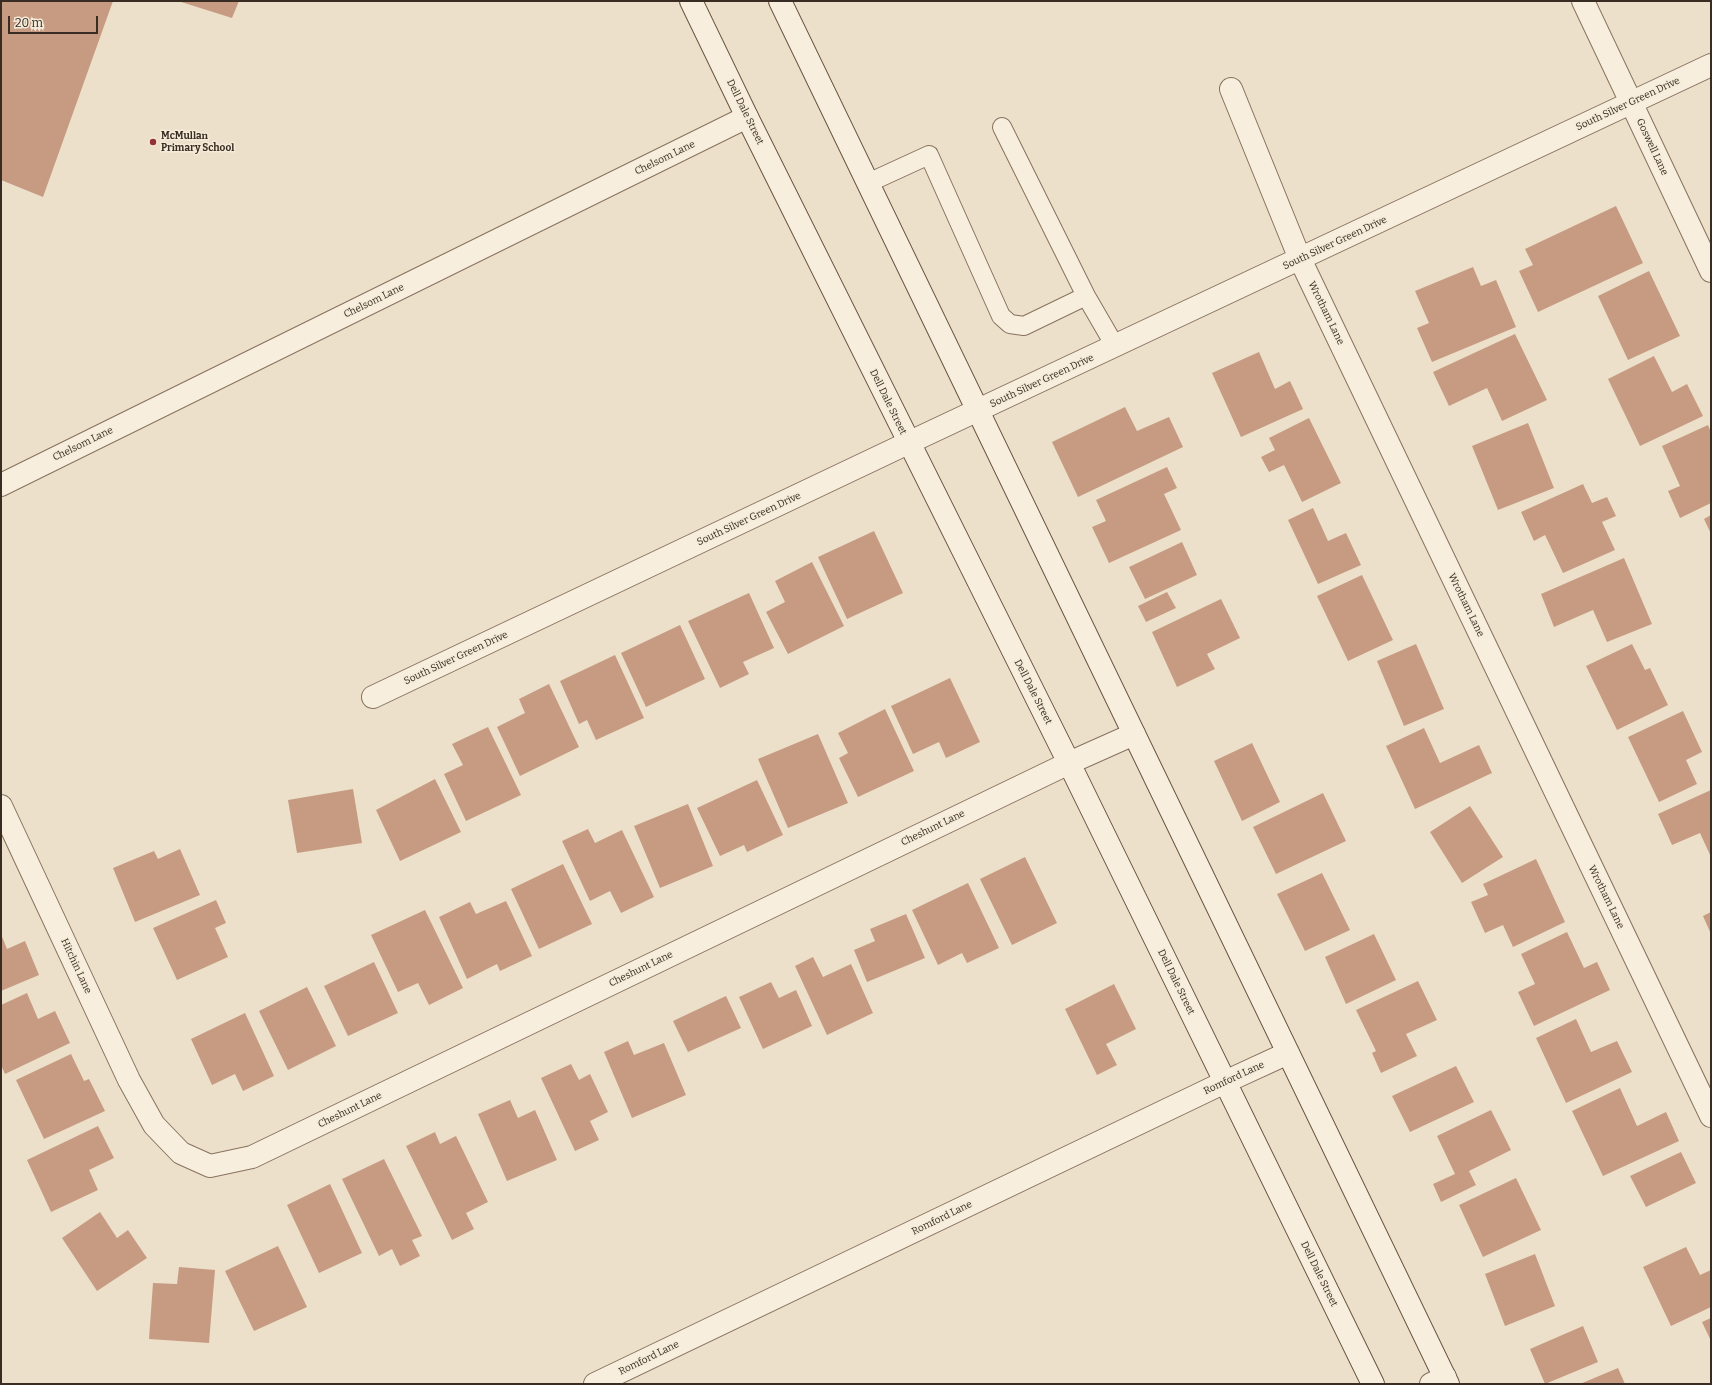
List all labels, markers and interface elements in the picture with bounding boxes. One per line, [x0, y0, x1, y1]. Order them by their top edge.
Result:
scale bar [10, 8, 100, 34]
text: 20 m [15, 16, 43, 30]
street label: South Silver Green Drive [1574, 75, 1682, 133]
street label: Dell Dale Street [724, 77, 766, 147]
street label: Goswell Lane [1634, 117, 1670, 177]
place label: McMullan Primary School [161, 130, 234, 154]
marker: McMullan Primary School [148, 137, 158, 147]
street label: Chelsom Lane [633, 138, 697, 178]
street label: South Silver Green Drive [1281, 214, 1389, 272]
street label: Wrotham Lane [1305, 279, 1347, 347]
street label: Chelsom Lane [342, 281, 406, 321]
street label: South Silver Green Drive [988, 352, 1096, 410]
street label: Dell Dale Street [867, 367, 909, 437]
street label: Chelsom Lane [51, 424, 115, 464]
street label: South Silver Green Drive [695, 490, 803, 548]
street label: Wrotham Lane [1445, 571, 1487, 639]
street label: South Silver Green Drive [402, 629, 510, 687]
street label: Dell Dale Street [1011, 657, 1055, 727]
street label: Cheshunt Lane [899, 807, 967, 849]
street label: Wrotham Lane [1585, 863, 1627, 931]
street label: Hitchin Lane [58, 936, 94, 996]
street label: Dell Dale Street [1155, 947, 1197, 1017]
street label: Cheshunt Lane [607, 948, 675, 990]
street label: Romford Lane [1202, 1059, 1266, 1097]
street label: Cheshunt Lane [316, 1089, 384, 1131]
street label: Romford Lane [910, 1198, 974, 1238]
street label: Dell Dale Street [1298, 1239, 1340, 1309]
street label: Romford Lane [617, 1338, 681, 1378]

